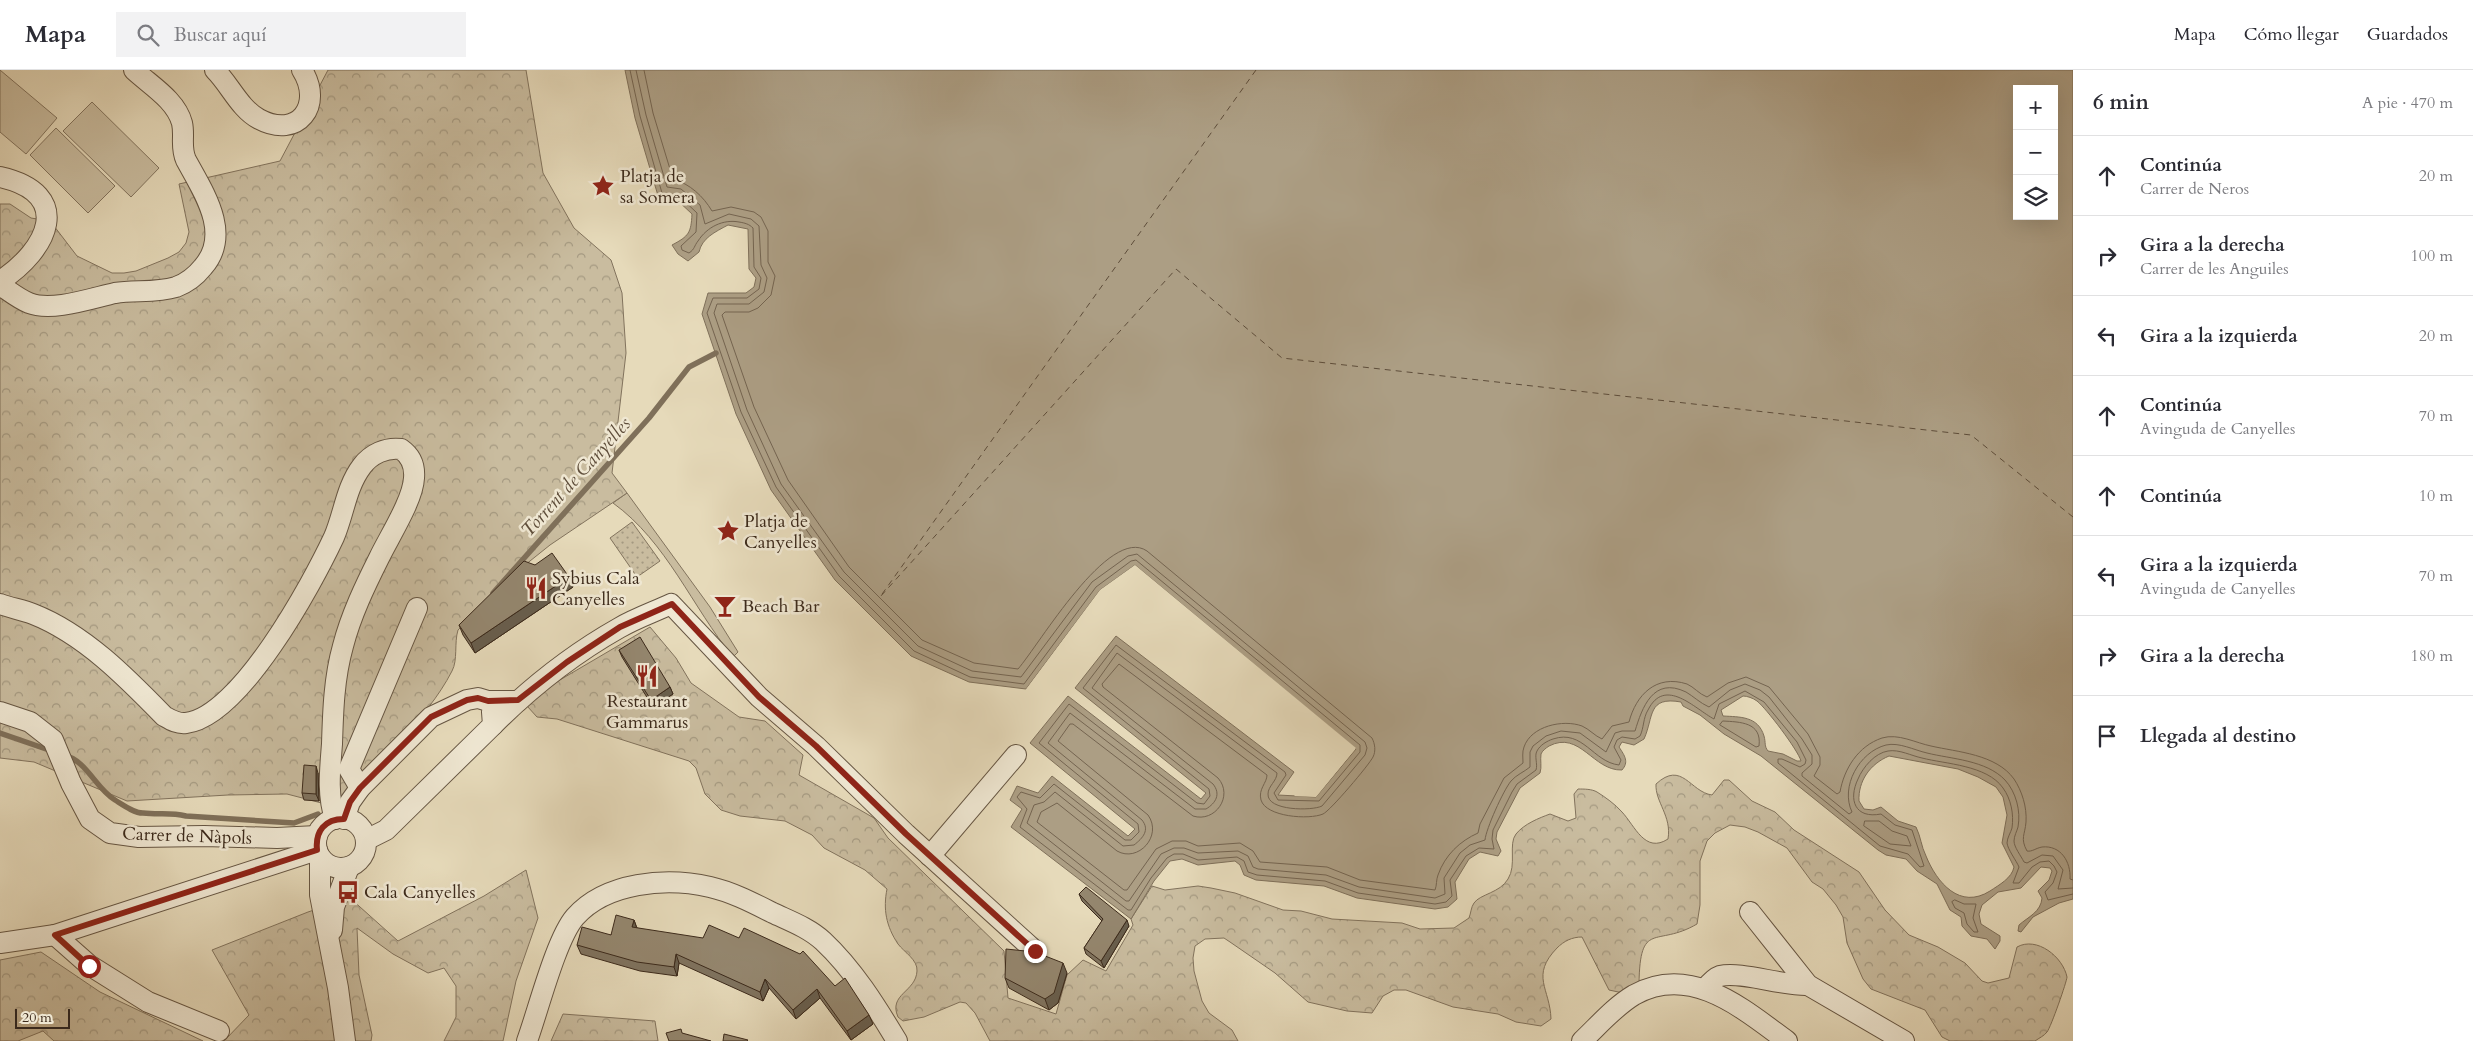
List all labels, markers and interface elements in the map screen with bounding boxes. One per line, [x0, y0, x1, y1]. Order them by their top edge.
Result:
search box [116, 12, 466, 57]
text: Mapa [25, 18, 86, 51]
icon: search [134, 21, 162, 49]
text: Buscar aquí [174, 22, 267, 48]
text: Mapa [2174, 22, 2216, 47]
text: Cómo llegar [2244, 22, 2339, 47]
text: Guardados [2367, 22, 2448, 47]
map controls [2013, 85, 2058, 220]
button: + [2013, 85, 2058, 130]
text: 6 min [2093, 88, 2149, 117]
text: A pie · 470 m [2362, 92, 2453, 114]
button: − [2013, 130, 2058, 175]
text: Continúa [2140, 152, 2222, 178]
icon: ahead [2093, 162, 2121, 190]
place label: Platja de sa Somera [620, 164, 695, 210]
text: 20 m [2419, 165, 2453, 187]
place icon: Platja de sa Somera [590, 173, 616, 199]
button: layers [2013, 175, 2058, 220]
text: Carrer de Neros [2140, 178, 2249, 200]
text: Gira a la derecha [2140, 232, 2285, 258]
icon: right [2093, 242, 2121, 270]
text: 100 m [2411, 245, 2453, 267]
text: Carrer de les Anguiles [2140, 258, 2289, 280]
icon: left [2093, 322, 2121, 350]
text: Gira a la izquierda [2140, 323, 2298, 349]
text: 20 m [2419, 325, 2453, 347]
text: Continúa [2140, 392, 2222, 418]
icon: ahead [2093, 402, 2121, 430]
text: 70 m [2419, 405, 2453, 427]
water label: Torrent de Canyelles [515, 411, 637, 543]
text: Avinguda de Canyelles [2140, 418, 2295, 440]
icon: ahead [2093, 482, 2121, 510]
text: Continúa [2140, 483, 2222, 509]
text: 10 m [2419, 485, 2453, 507]
place label: Platja de Canyelles [744, 509, 817, 555]
place icon: Platja de Canyelles [715, 518, 741, 544]
text: Gira a la izquierda [2140, 552, 2298, 578]
icon: left [2093, 562, 2121, 590]
text: 70 m [2419, 565, 2453, 587]
place label: Sybius Cala Canyelles [552, 566, 640, 612]
restaurant icon: Sybius Cala Canyelles [523, 575, 549, 601]
text: Avinguda de Canyelles [2140, 578, 2295, 600]
bar icon: Beach Bar [712, 593, 738, 619]
place label: Beach Bar [742, 594, 820, 619]
icon: right [2093, 642, 2121, 670]
text: Gira a la derecha [2140, 643, 2285, 669]
text: 180 m [2411, 645, 2453, 667]
restaurant icon: Restaurant Gammarus [634, 663, 660, 689]
place label: Restaurant Gammarus [606, 689, 688, 735]
icon: arrive [2093, 722, 2121, 750]
text: Llegada al destino [2140, 723, 2296, 749]
street label: Carrer de Nàpols [122, 821, 252, 851]
bus stop icon: Cala Canyelles [335, 879, 361, 905]
place label: Cala Canyelles [364, 880, 476, 905]
route end [1024, 940, 1047, 963]
route start [78, 955, 101, 978]
scale bar [15, 1006, 70, 1029]
text: 20 m [22, 1008, 52, 1027]

